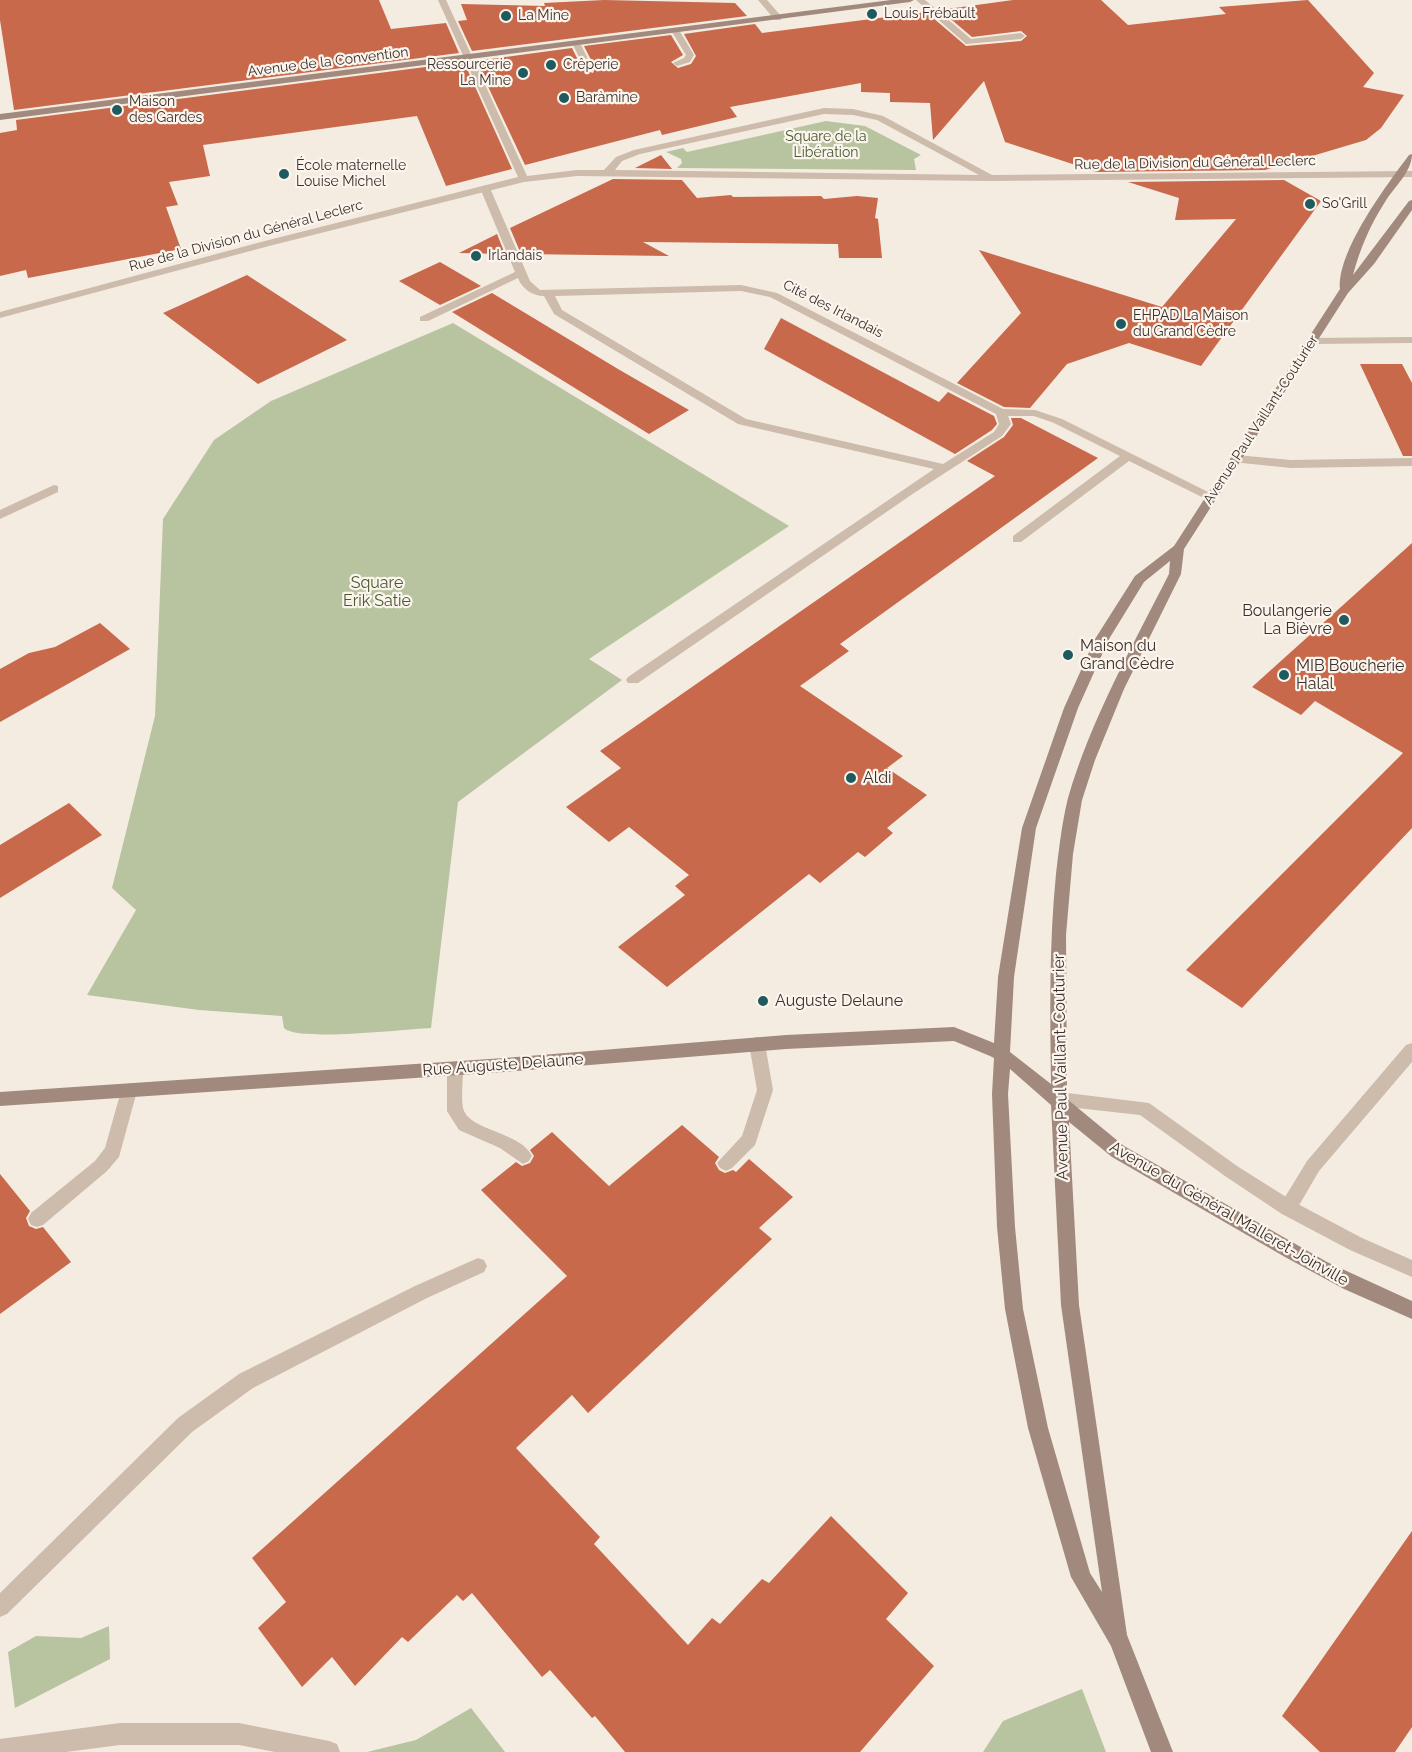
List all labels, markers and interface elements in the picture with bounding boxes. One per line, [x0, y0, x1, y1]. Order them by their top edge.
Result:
place label: Louis Frébault [884, 6, 976, 22]
marker: Louis Frébault [865, 7, 879, 21]
place label: La Mine [518, 8, 569, 24]
marker: La Mine [499, 9, 513, 23]
street label: Avenue de la Convention [247, 44, 409, 80]
place label: Ressourcerie La Mine [427, 57, 511, 90]
place label: Crêperie [563, 57, 619, 73]
marker: Crêperie [544, 58, 558, 72]
marker: Ressourcerie La Mine [516, 66, 530, 80]
place label: Baràmine [576, 90, 638, 106]
marker: Baràmine [557, 91, 571, 105]
place label: Maison des Gardes [129, 94, 202, 126]
marker: Maison des Gardes [110, 103, 124, 117]
park label: Square de la Libération [785, 129, 867, 162]
street label: Rue de la Division du Général Leclerc [1074, 152, 1316, 174]
place label: École maternelle Louise Michel [296, 158, 406, 190]
marker: École maternelle Louise Michel [277, 167, 291, 181]
place label: So'Grill [1322, 196, 1367, 212]
street label: Rue de la Division du Général Leclerc [127, 197, 365, 275]
marker: So'Grill [1303, 197, 1317, 211]
place label: Irlandais [488, 248, 542, 264]
marker: Irlandais [469, 249, 483, 263]
street label: Cité des Irlandais [780, 276, 886, 342]
place label: EHPAD La Maison du Grand Cèdre [1133, 308, 1248, 340]
marker: EHPAD La Maison du Grand Cèdre [1114, 317, 1128, 331]
street label: Avenue Paul Vaillant-Couturier [1200, 332, 1322, 508]
park label: Square Erik Satie [343, 573, 411, 611]
place label: Boulangerie La Bièvre [1242, 601, 1332, 639]
marker: Boulangerie La Bièvre [1337, 613, 1351, 627]
place label: Maison du Grand Cèdre [1080, 636, 1174, 674]
marker: Maison du Grand Cèdre [1061, 648, 1075, 662]
place label: MIB Boucherie Halal [1296, 656, 1404, 694]
marker: MIB Boucherie Halal [1277, 668, 1291, 682]
place label: Aldi [863, 768, 892, 788]
marker: Aldi [844, 771, 858, 785]
street label: Avenue Paul Vaillant-Couturier [1049, 954, 1073, 1180]
place label: Auguste Delaune [775, 991, 903, 1011]
marker: Auguste Delaune [756, 994, 770, 1008]
street label: Rue Auguste Delaune [422, 1050, 584, 1080]
street label: Avenue du Général Malleret-Joinville [1106, 1138, 1352, 1290]

